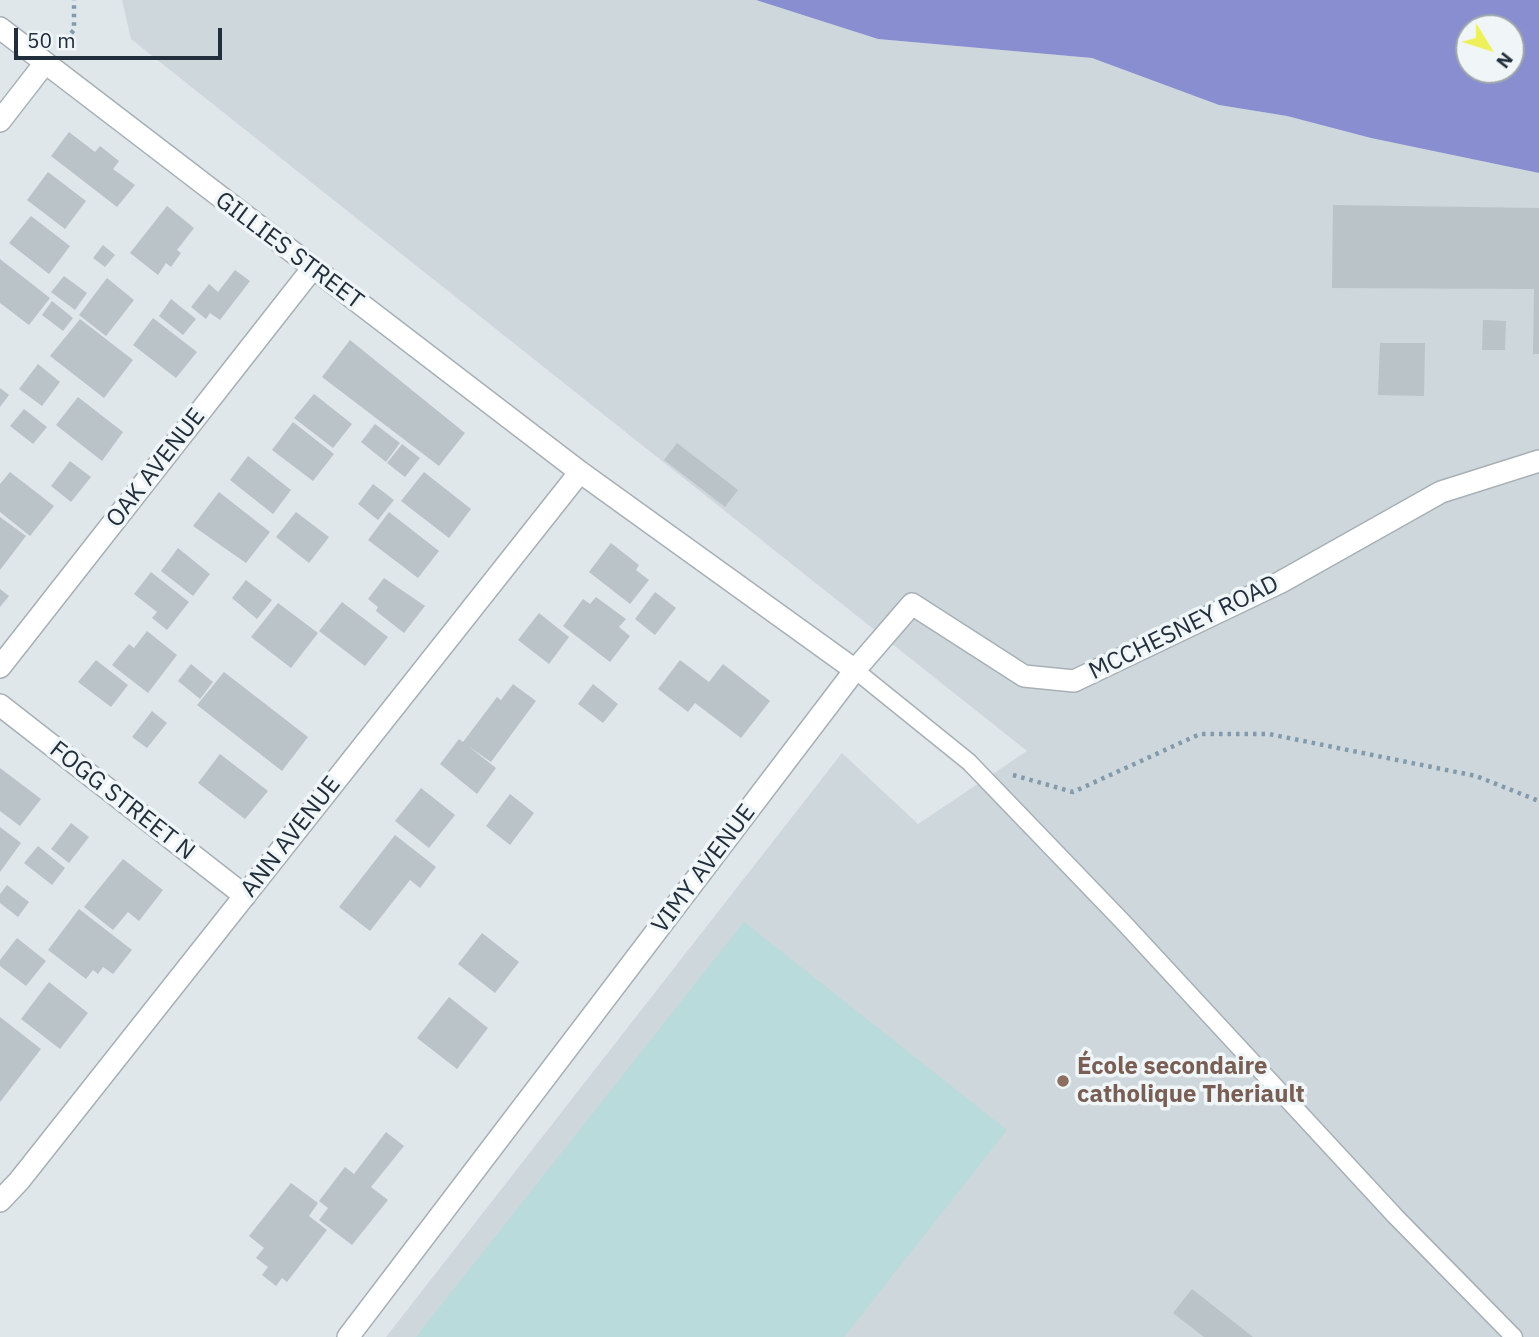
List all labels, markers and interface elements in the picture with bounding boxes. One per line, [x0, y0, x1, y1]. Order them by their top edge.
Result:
scale bar [18, 14, 226, 58]
north arrow [1455, 14, 1525, 84]
text: 50 m [27, 26, 76, 54]
text: N [1491, 48, 1519, 74]
street label: GILLIES STREET [209, 186, 369, 316]
street label: OAK AVENUE [101, 403, 211, 533]
street label: MCCHESNEY ROAD [1084, 570, 1284, 686]
street label: FOGG STREET N [44, 735, 200, 867]
street label: ANN AVENUE [235, 771, 347, 903]
street label: VIMY AVENUE [646, 799, 762, 939]
place label: École secondaire catholique Theriault [1077, 1053, 1305, 1109]
marker: École secondaire catholique Theriault [1055, 1073, 1071, 1089]

